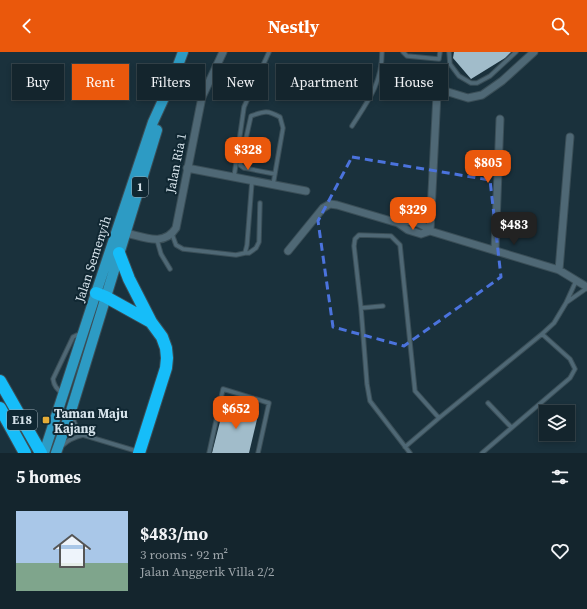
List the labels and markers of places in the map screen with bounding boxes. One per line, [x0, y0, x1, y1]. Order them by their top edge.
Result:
pin: $328 [224, 137, 272, 171]
pin: $805 [464, 150, 512, 184]
pin: $329 [389, 197, 437, 231]
pin: $483 [490, 212, 538, 246]
pin: $652 [212, 396, 260, 430]
place label: Taman Maju Kajang [54, 405, 128, 437]
marker: Taman Maju Kajang [41, 415, 51, 425]

